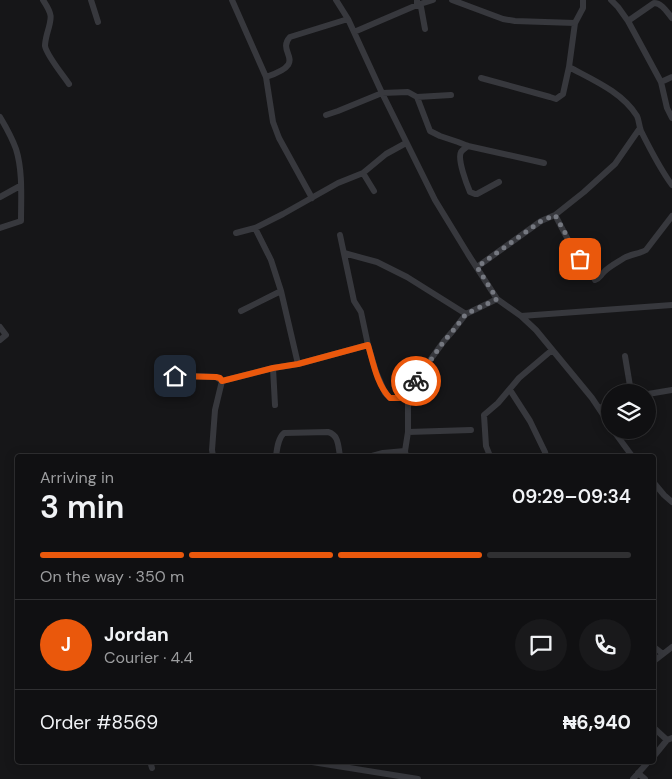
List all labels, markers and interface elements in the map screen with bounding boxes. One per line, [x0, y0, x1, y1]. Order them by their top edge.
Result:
pin [559, 238, 601, 280]
icon: bag [566, 245, 594, 273]
pin [154, 355, 196, 397]
courier [391, 356, 441, 406]
icon: home [161, 362, 189, 390]
icon: bike [402, 367, 430, 395]
map controls [601, 384, 656, 439]
button: layers [601, 384, 656, 439]
text: Arriving in [40, 467, 114, 488]
text: 09:29–09:34 [512, 484, 631, 509]
text: 3 min [40, 486, 124, 528]
text: On the way · 350 m [40, 566, 184, 587]
button: chat [515, 619, 567, 671]
button: phone [579, 619, 631, 671]
text: Jordan [104, 622, 169, 647]
text: J [61, 632, 71, 657]
text: Courier · 4.4 [104, 647, 193, 668]
text: Order #8569 [40, 710, 158, 735]
text: ₦6,940 [563, 710, 631, 735]

